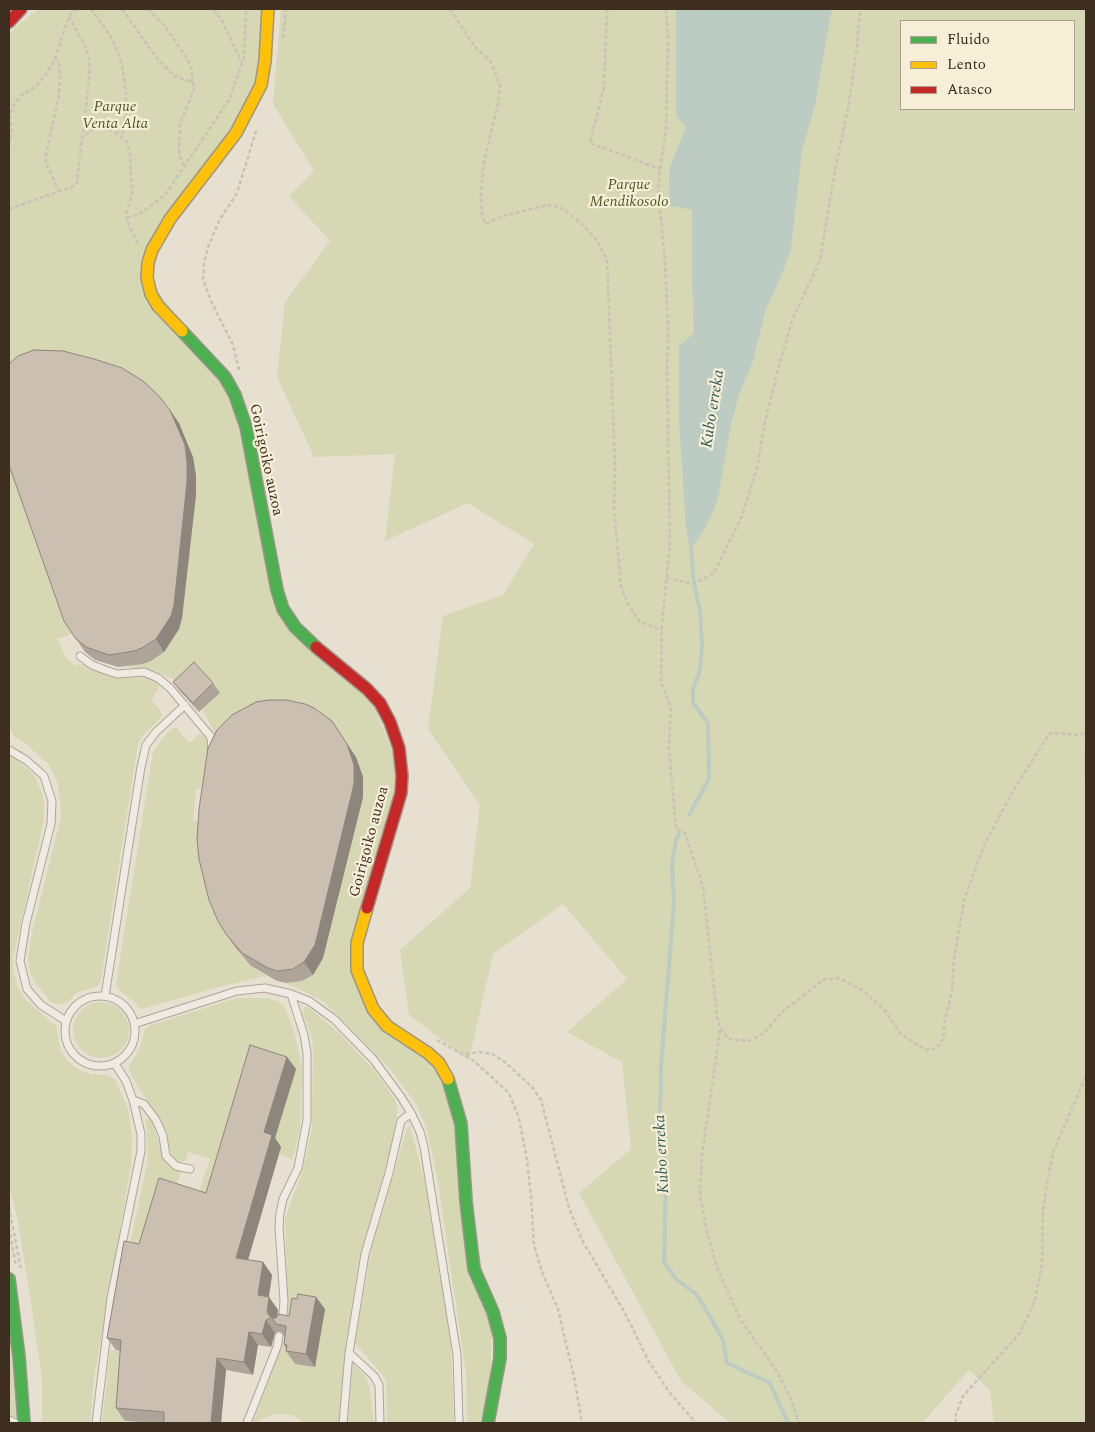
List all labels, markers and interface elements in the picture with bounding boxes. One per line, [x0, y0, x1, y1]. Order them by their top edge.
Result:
legend [900, 20, 1075, 110]
text: Fluido [947, 28, 990, 51]
text: Lento [947, 53, 986, 76]
text: Atasco [947, 78, 992, 101]
park label: Parque Venta Alta [82, 99, 148, 134]
park label: Parque Mendikosolo [589, 177, 669, 212]
water label: Kubo erreka [698, 369, 730, 449]
street label: Goirigoiko auzoa [244, 402, 286, 518]
street label: Goirigoiko auzoa [347, 785, 393, 899]
water label: Kubo erreka [651, 1114, 675, 1194]

